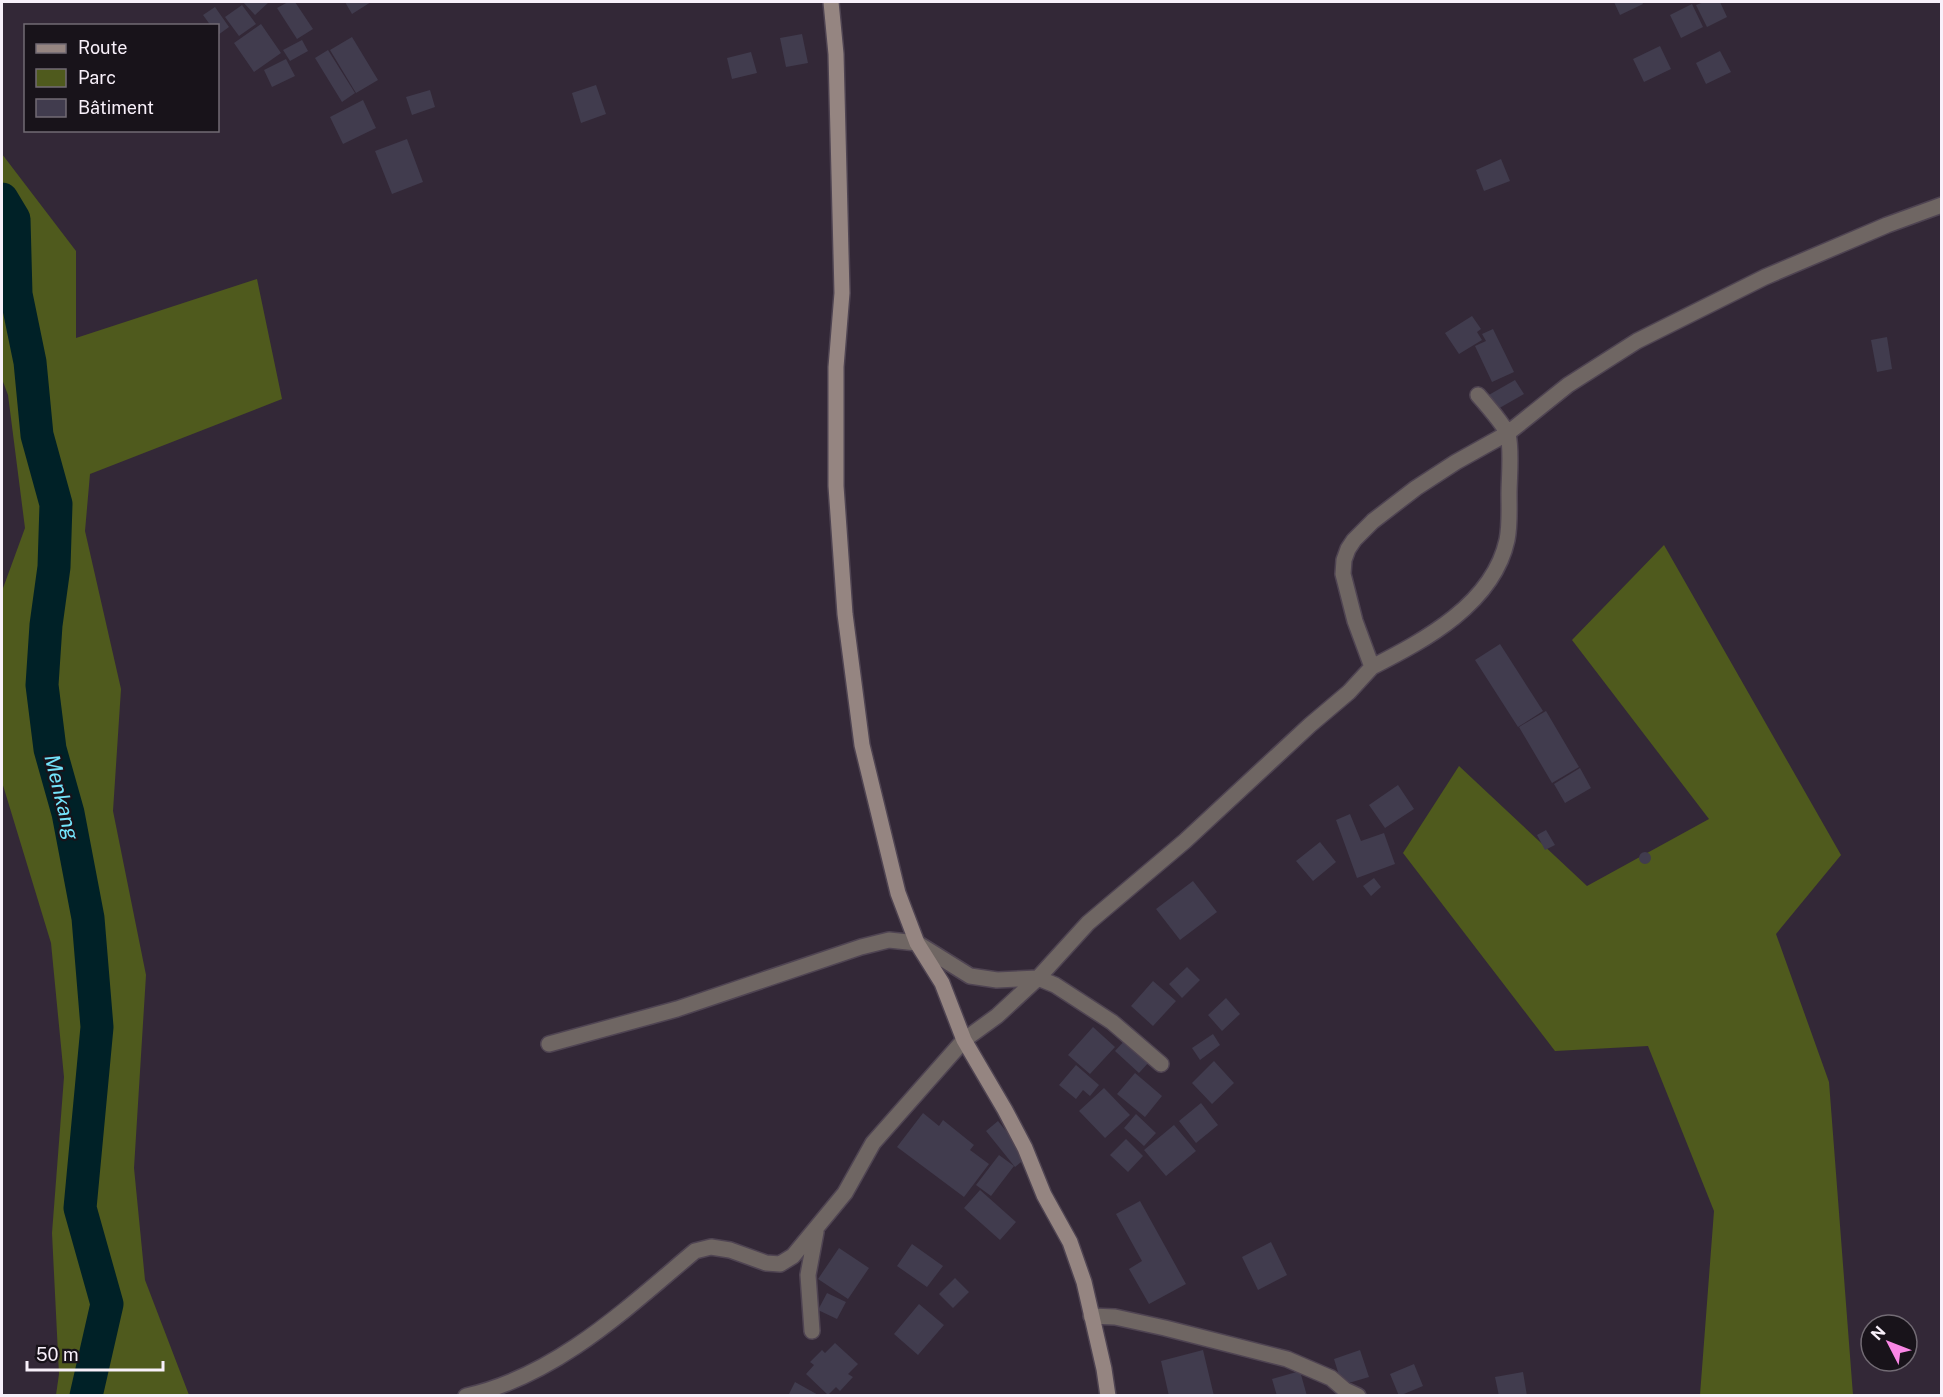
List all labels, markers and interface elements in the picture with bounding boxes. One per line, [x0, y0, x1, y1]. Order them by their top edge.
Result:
legend [24, 24, 219, 132]
text: Route [78, 37, 127, 58]
text: Parc [78, 67, 116, 88]
text: Bâtiment [78, 97, 154, 118]
water label: Menkang [39, 752, 85, 843]
north arrow [1859, 1313, 1919, 1373]
text: N [1867, 1322, 1889, 1344]
scale bar [27, 1334, 164, 1372]
text: 50 m [36, 1344, 79, 1365]

